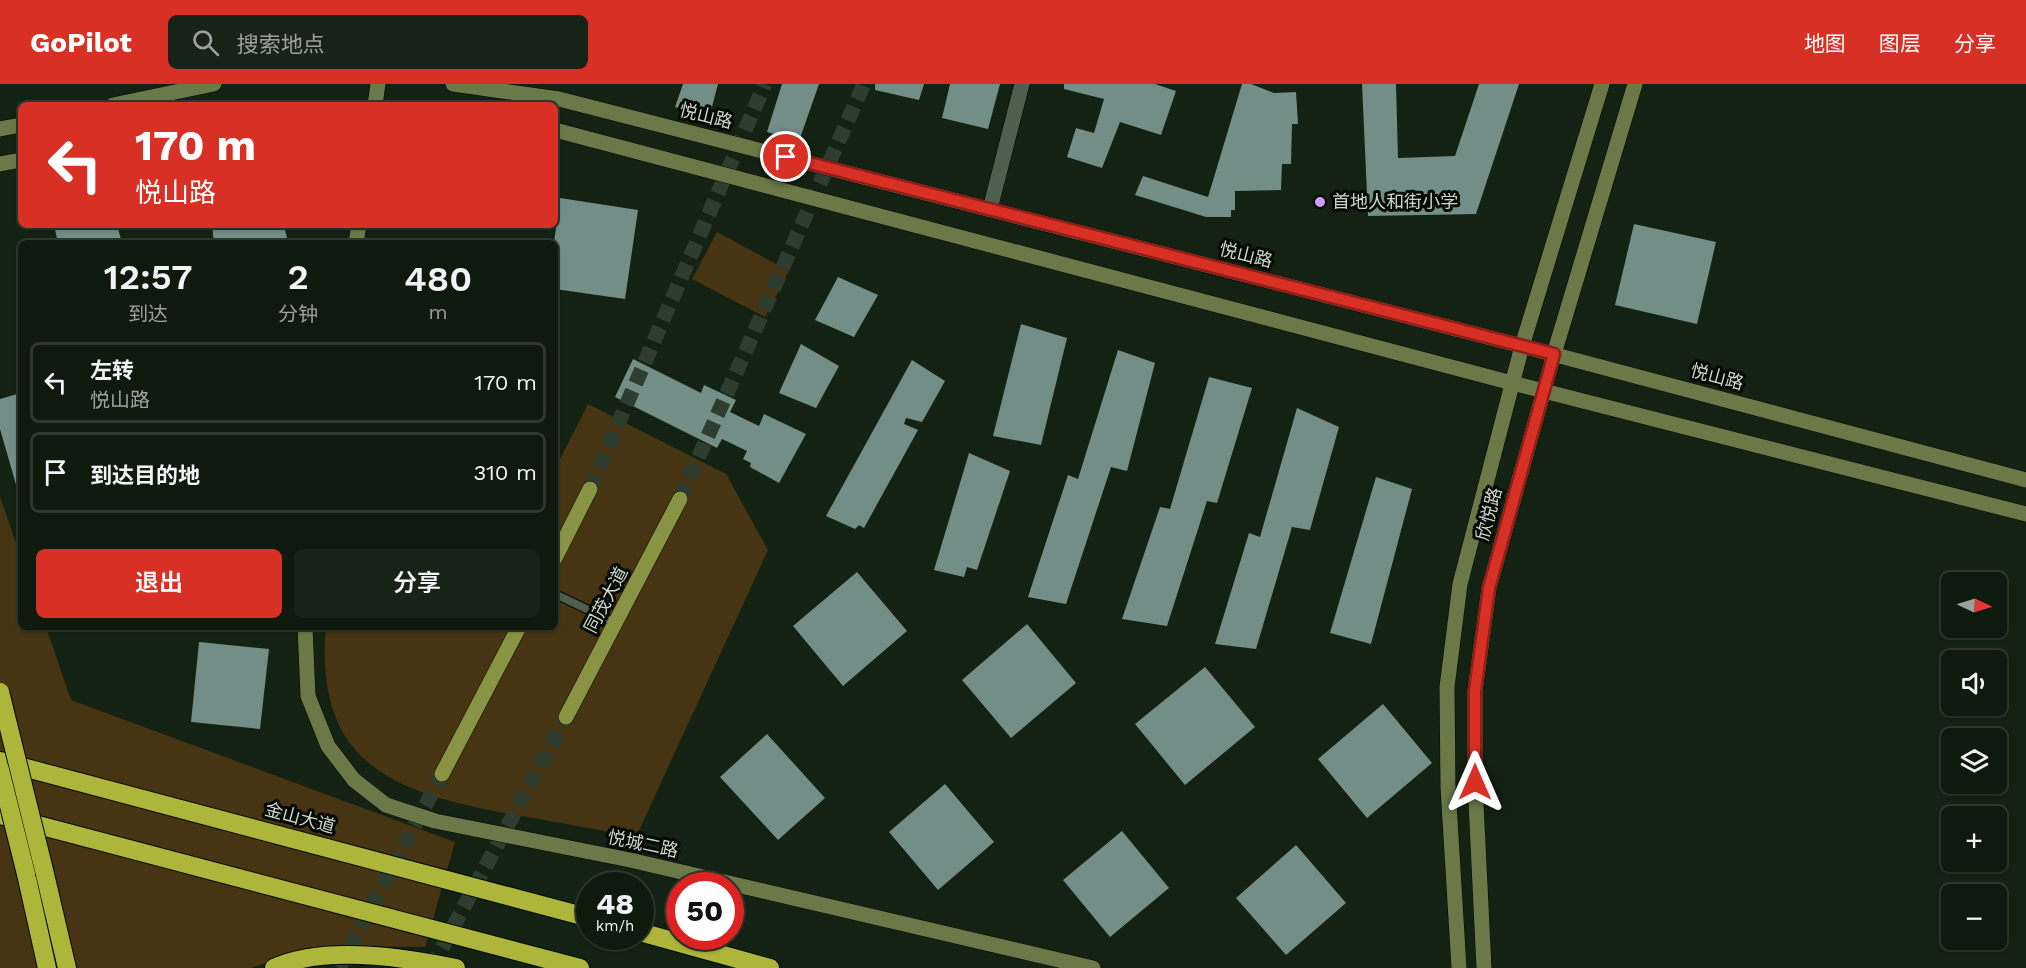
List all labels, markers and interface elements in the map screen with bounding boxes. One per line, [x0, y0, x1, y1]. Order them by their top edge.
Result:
search box [168, 15, 588, 69]
text: GoPilot [30, 26, 132, 59]
icon: search [189, 26, 222, 59]
text: 地图 [1804, 31, 1846, 56]
text: 图层 [1879, 31, 1921, 56]
text: 分享 [1954, 31, 1996, 56]
text: 搜索地点 [237, 32, 325, 57]
street label: 悦山路 [677, 99, 735, 132]
text: 170 m [135, 121, 256, 170]
icon: left [36, 126, 114, 204]
pin [760, 131, 811, 182]
icon: arrive [769, 140, 802, 173]
text: 悦山路 [135, 177, 216, 209]
place label: 首地人和街小学 [1332, 191, 1458, 212]
marker: 首地人和街小学 [1313, 195, 1327, 209]
street label: 悦山路 [1217, 238, 1275, 271]
text: 12:57 [104, 256, 192, 298]
text: 2 [288, 256, 309, 298]
text: 480 [404, 258, 472, 300]
text: m [429, 300, 448, 324]
text: 到达 [128, 302, 168, 326]
text: 分钟 [278, 302, 318, 326]
text: 左转 [90, 358, 134, 383]
street label: 悦山路 [1688, 359, 1746, 394]
icon: left [39, 366, 72, 399]
text: 170 m [474, 370, 537, 395]
text: 悦山路 [90, 388, 150, 412]
icon: arrive [39, 456, 72, 489]
text: 310 m [473, 460, 537, 485]
text: 到达目的地 [90, 463, 200, 488]
street label: 欣悦路 [1471, 485, 1506, 543]
button: 退出 [36, 549, 282, 618]
button: 分享 [294, 549, 540, 618]
street label: 同茂大道 [579, 563, 632, 636]
north arrow [1941, 572, 2007, 638]
map controls [1941, 572, 2007, 950]
button: sound [1941, 650, 2007, 716]
button: layers [1941, 728, 2007, 794]
position arrow [1443, 750, 1507, 814]
street label: 金山大道 [263, 798, 338, 837]
button: + [1941, 806, 2007, 872]
street label: 悦城二路 [606, 826, 681, 861]
speed limit sign: 50 [666, 872, 744, 950]
button: − [1941, 884, 2007, 950]
text: 48 [596, 886, 634, 921]
text: km/h [596, 917, 634, 935]

